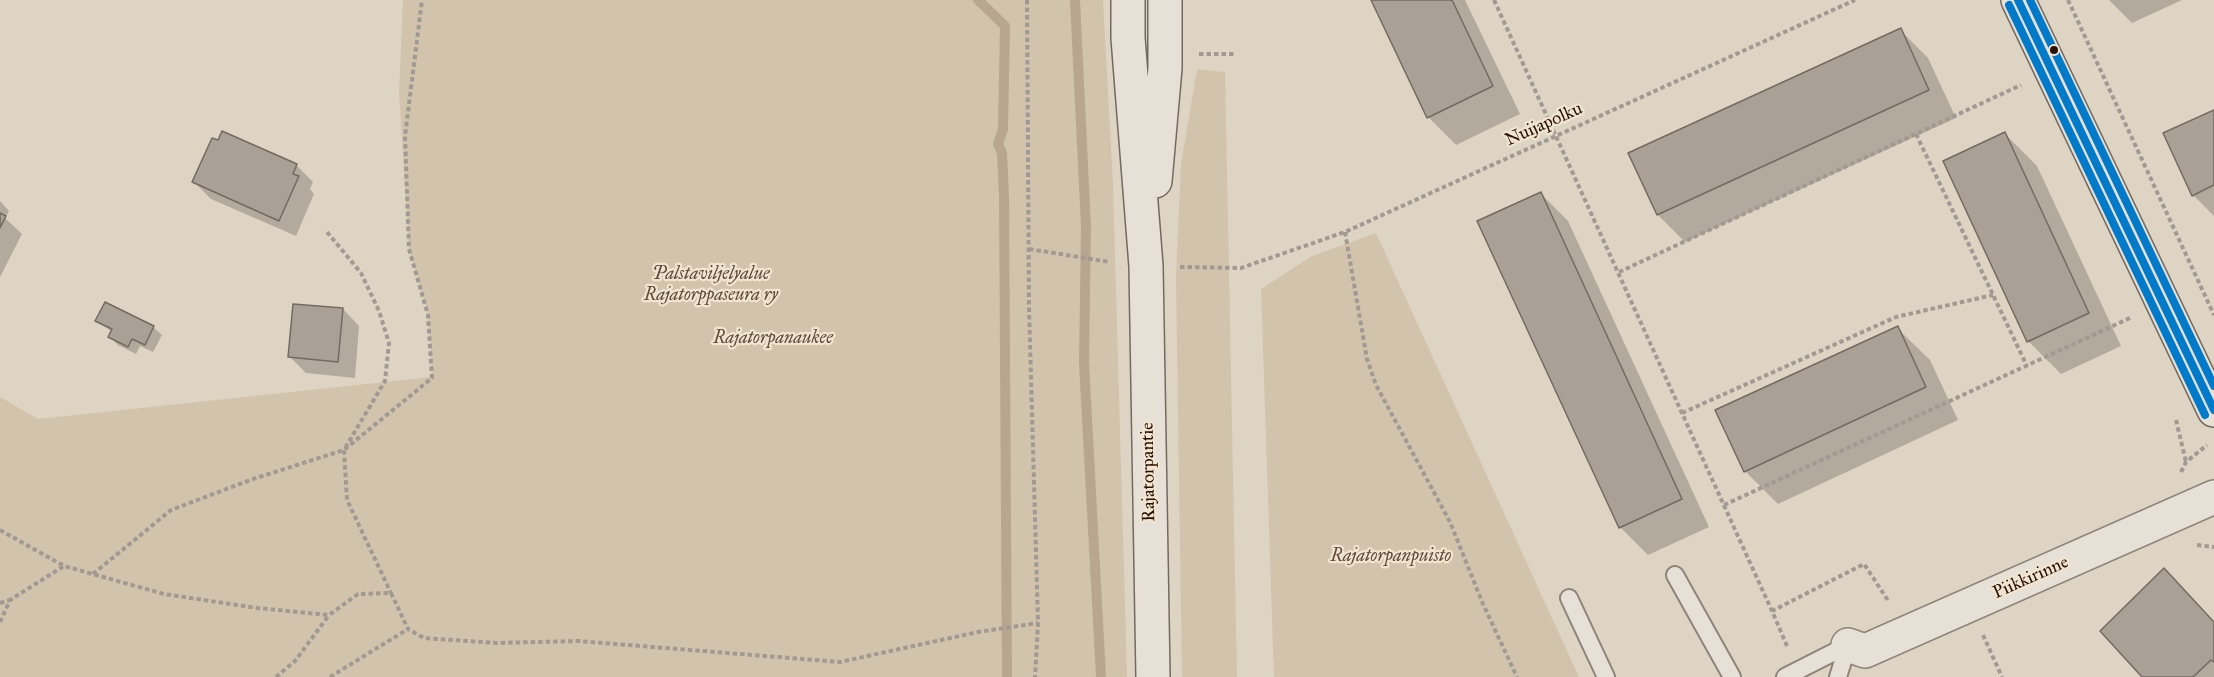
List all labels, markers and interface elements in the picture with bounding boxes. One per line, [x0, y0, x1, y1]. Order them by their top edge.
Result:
unlabelled marker [2048, 44, 2060, 56]
street label: Nuijapolku [1502, 98, 1586, 152]
park label: Palstaviljelyalue Rajatorppaseura ry [644, 264, 778, 306]
park label: Rajatorpanaukee [713, 328, 833, 350]
street label: Rajatorpantie [1137, 422, 1161, 522]
park label: Rajatorpanpuisto [1331, 546, 1451, 568]
street label: Piikkirinne [1990, 552, 2072, 604]

